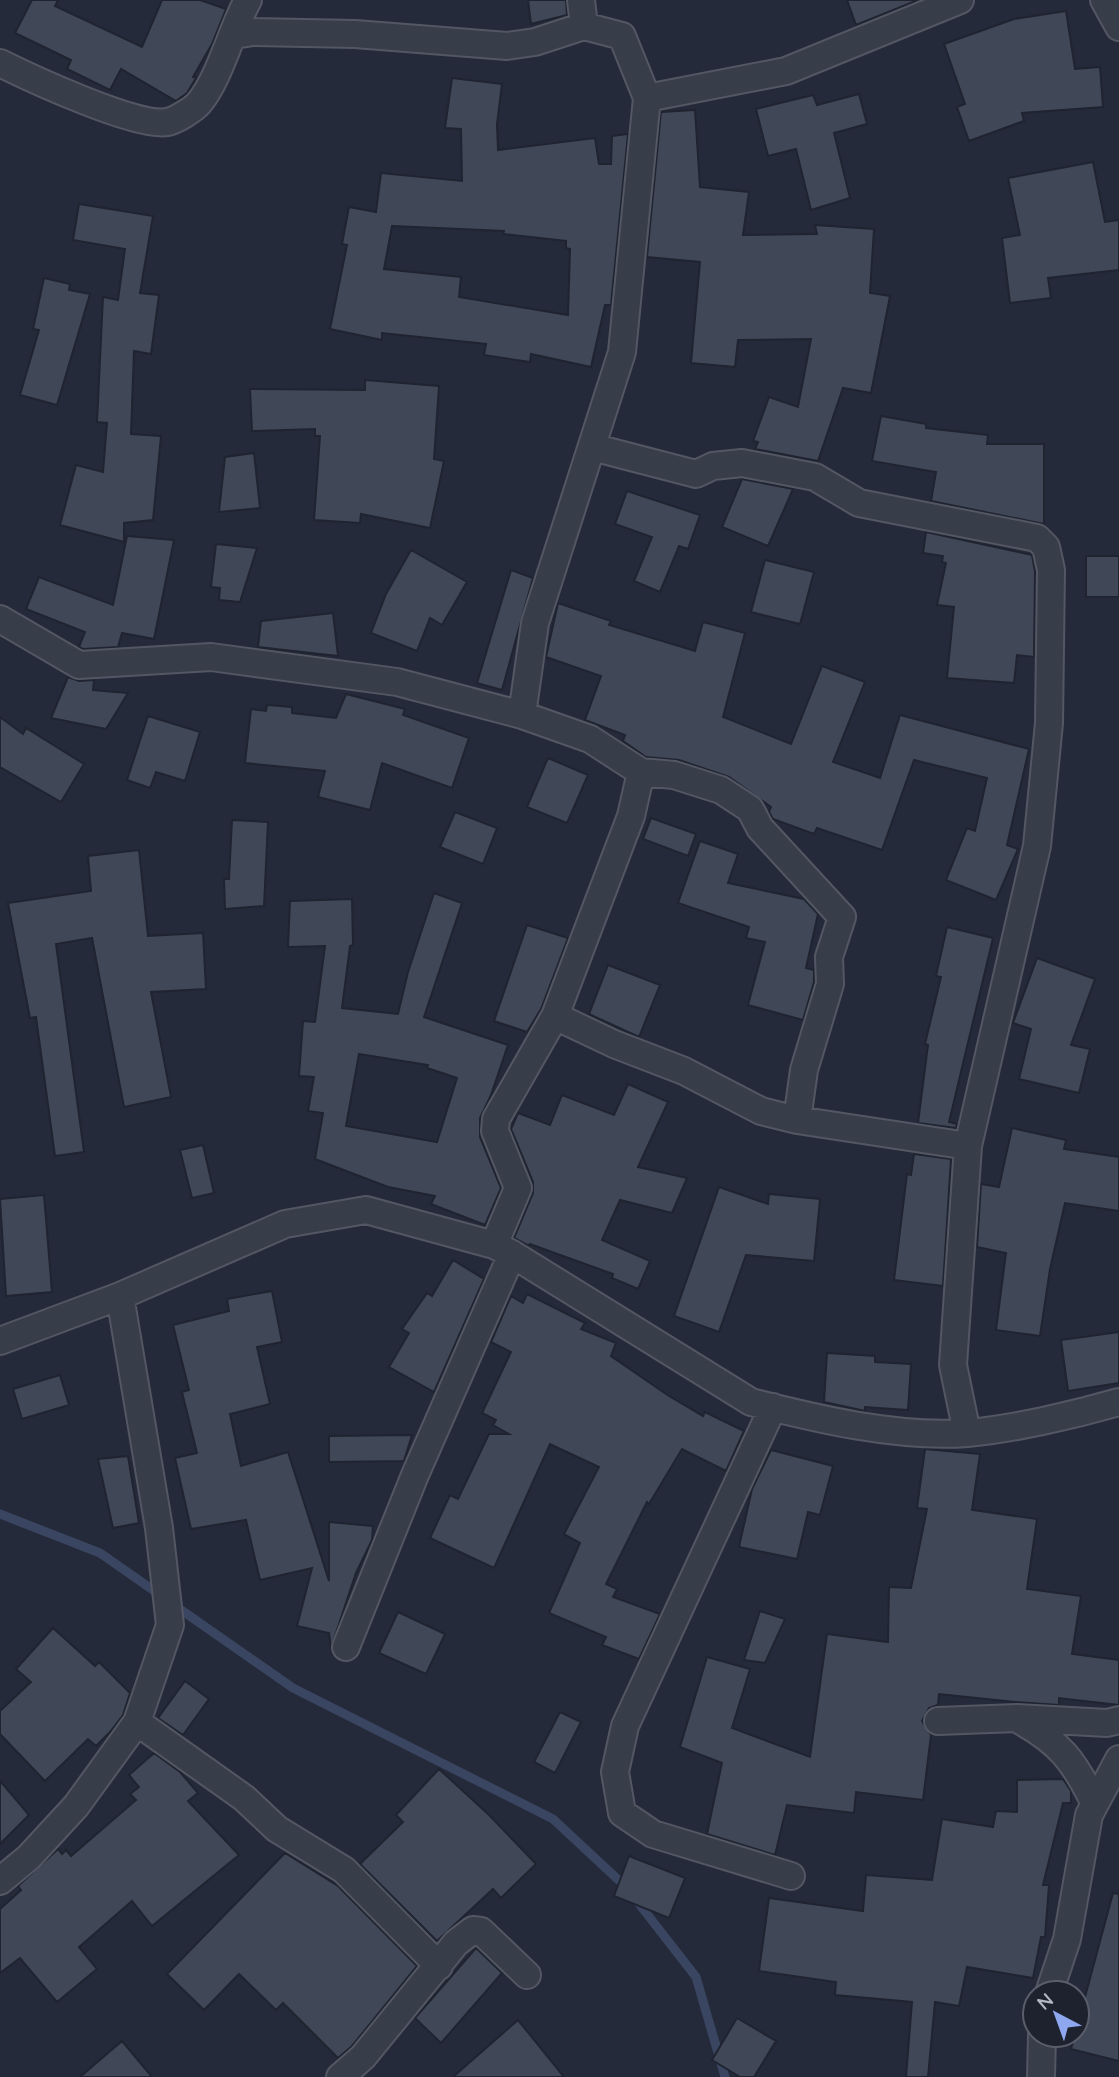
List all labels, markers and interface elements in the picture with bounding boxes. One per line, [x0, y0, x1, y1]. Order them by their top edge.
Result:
north arrow [1021, 1979, 1091, 2049]
text: N [1032, 1988, 1058, 2015]

